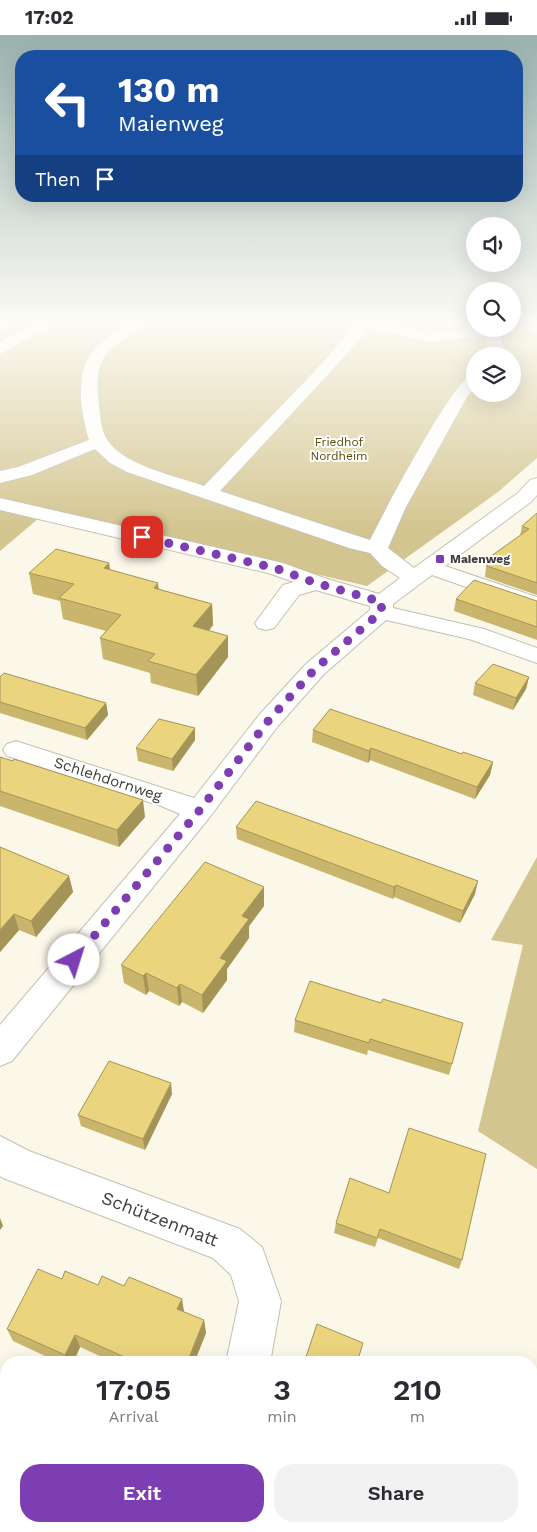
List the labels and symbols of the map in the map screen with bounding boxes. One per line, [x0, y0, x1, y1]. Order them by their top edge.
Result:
park label: Friedhof Nordheim [310, 435, 368, 463]
pin [121, 516, 163, 558]
place label: Maienweg [450, 552, 510, 566]
marker: Maienweg [434, 553, 446, 565]
street label: Schlehdornweg [52, 753, 164, 805]
position arrow [47, 933, 99, 985]
street label: Schützenmatt [99, 1187, 222, 1251]

